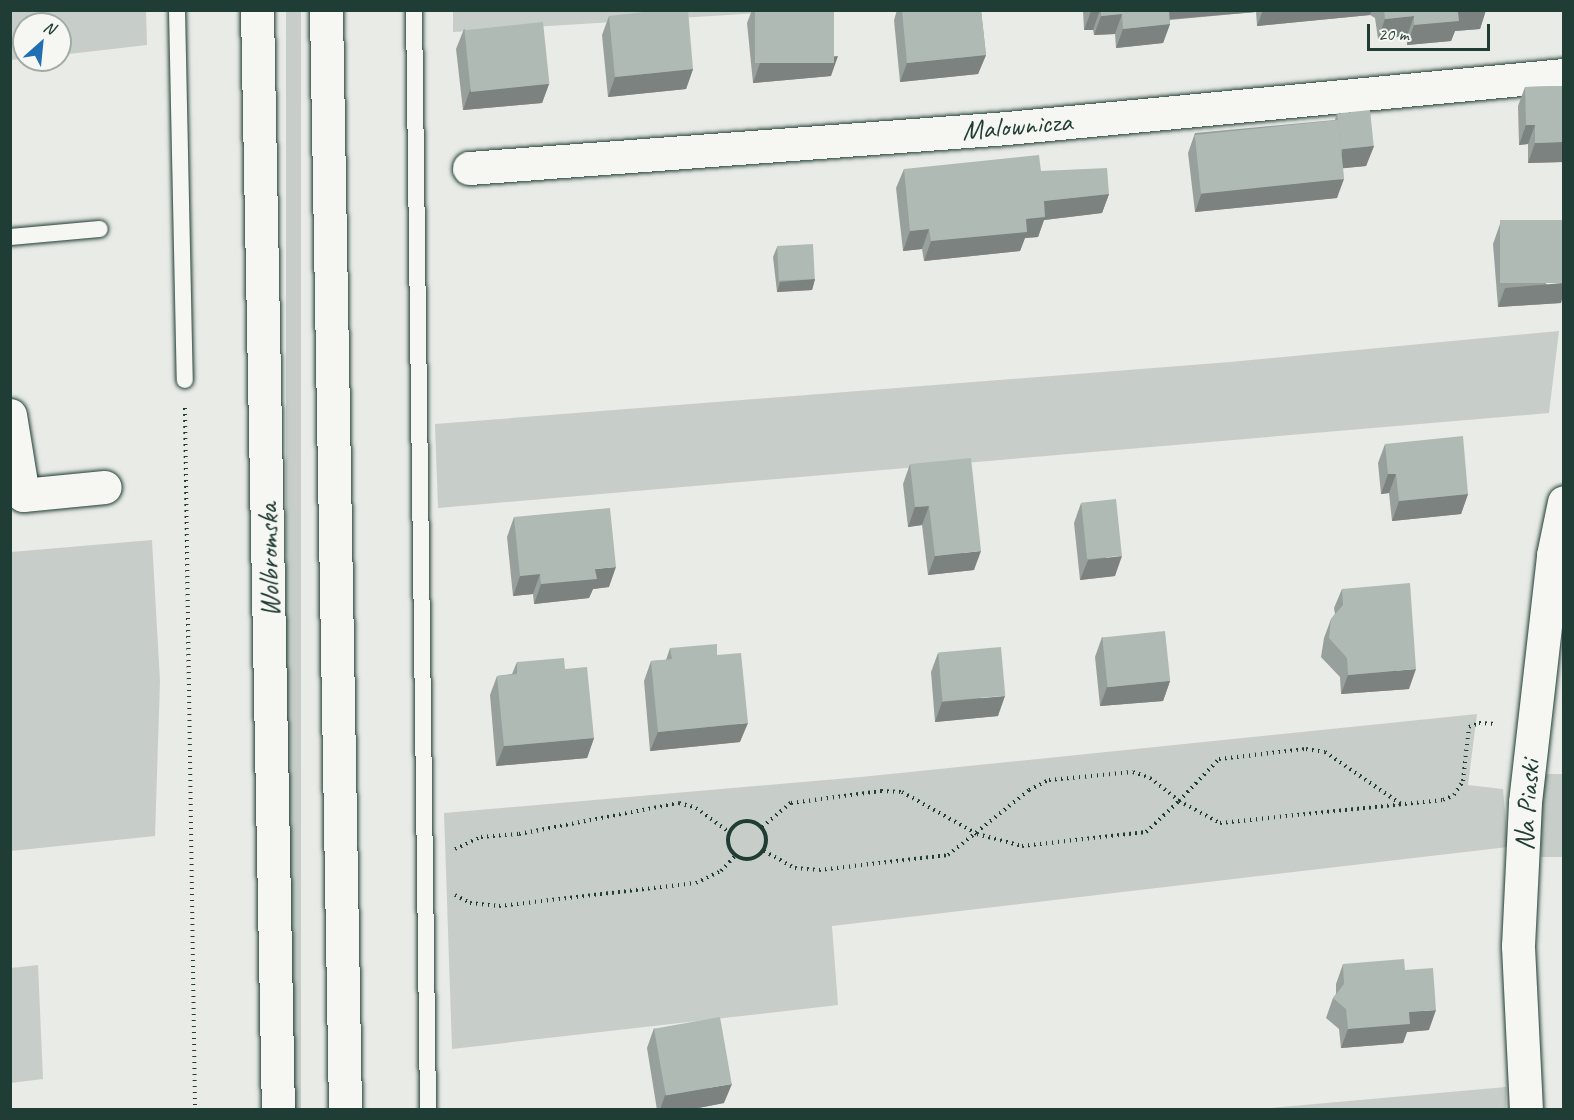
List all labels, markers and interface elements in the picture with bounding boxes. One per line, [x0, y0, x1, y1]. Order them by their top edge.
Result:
north arrow [12, 12, 72, 72]
scale bar [1370, 12, 1493, 50]
text: N [40, 17, 58, 39]
text: 20 m [1378, 23, 1409, 45]
street label: Malownicza [961, 104, 1073, 148]
street label: Wolbromska [251, 503, 287, 617]
street label: Na Piaski [1507, 759, 1547, 851]

